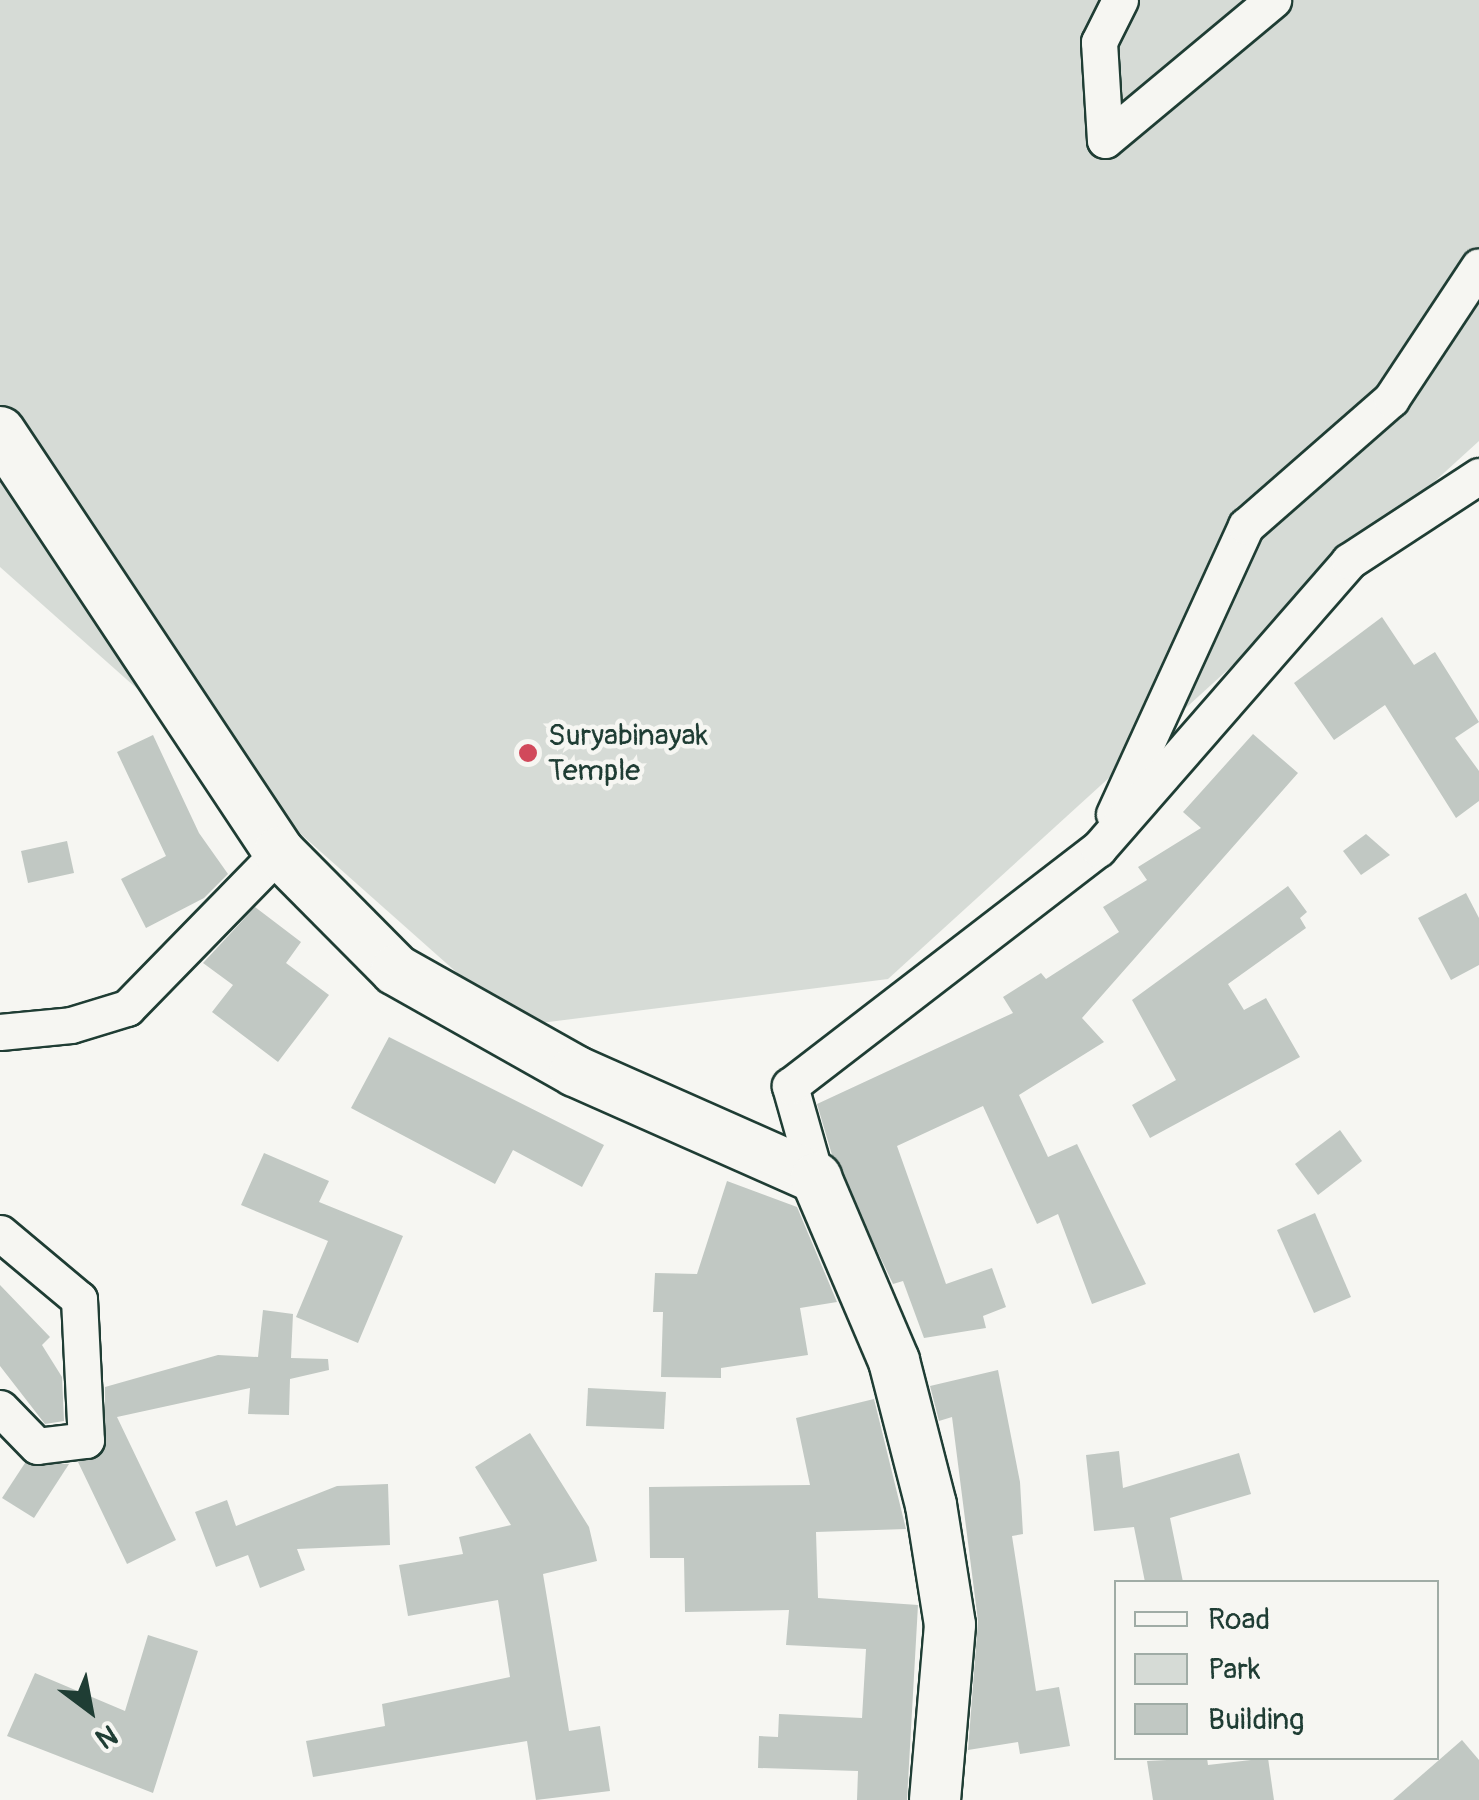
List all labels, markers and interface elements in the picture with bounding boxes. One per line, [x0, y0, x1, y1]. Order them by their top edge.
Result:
place label: Suryabinayak Temple [548, 718, 708, 788]
marker: Suryabinayak Temple [517, 742, 539, 764]
legend [1114, 1580, 1439, 1760]
text: Road [1208, 1601, 1270, 1638]
text: Park [1208, 1651, 1261, 1688]
north arrow [40, 1660, 140, 1760]
text: Building [1208, 1701, 1304, 1738]
text: N [89, 1716, 123, 1756]

